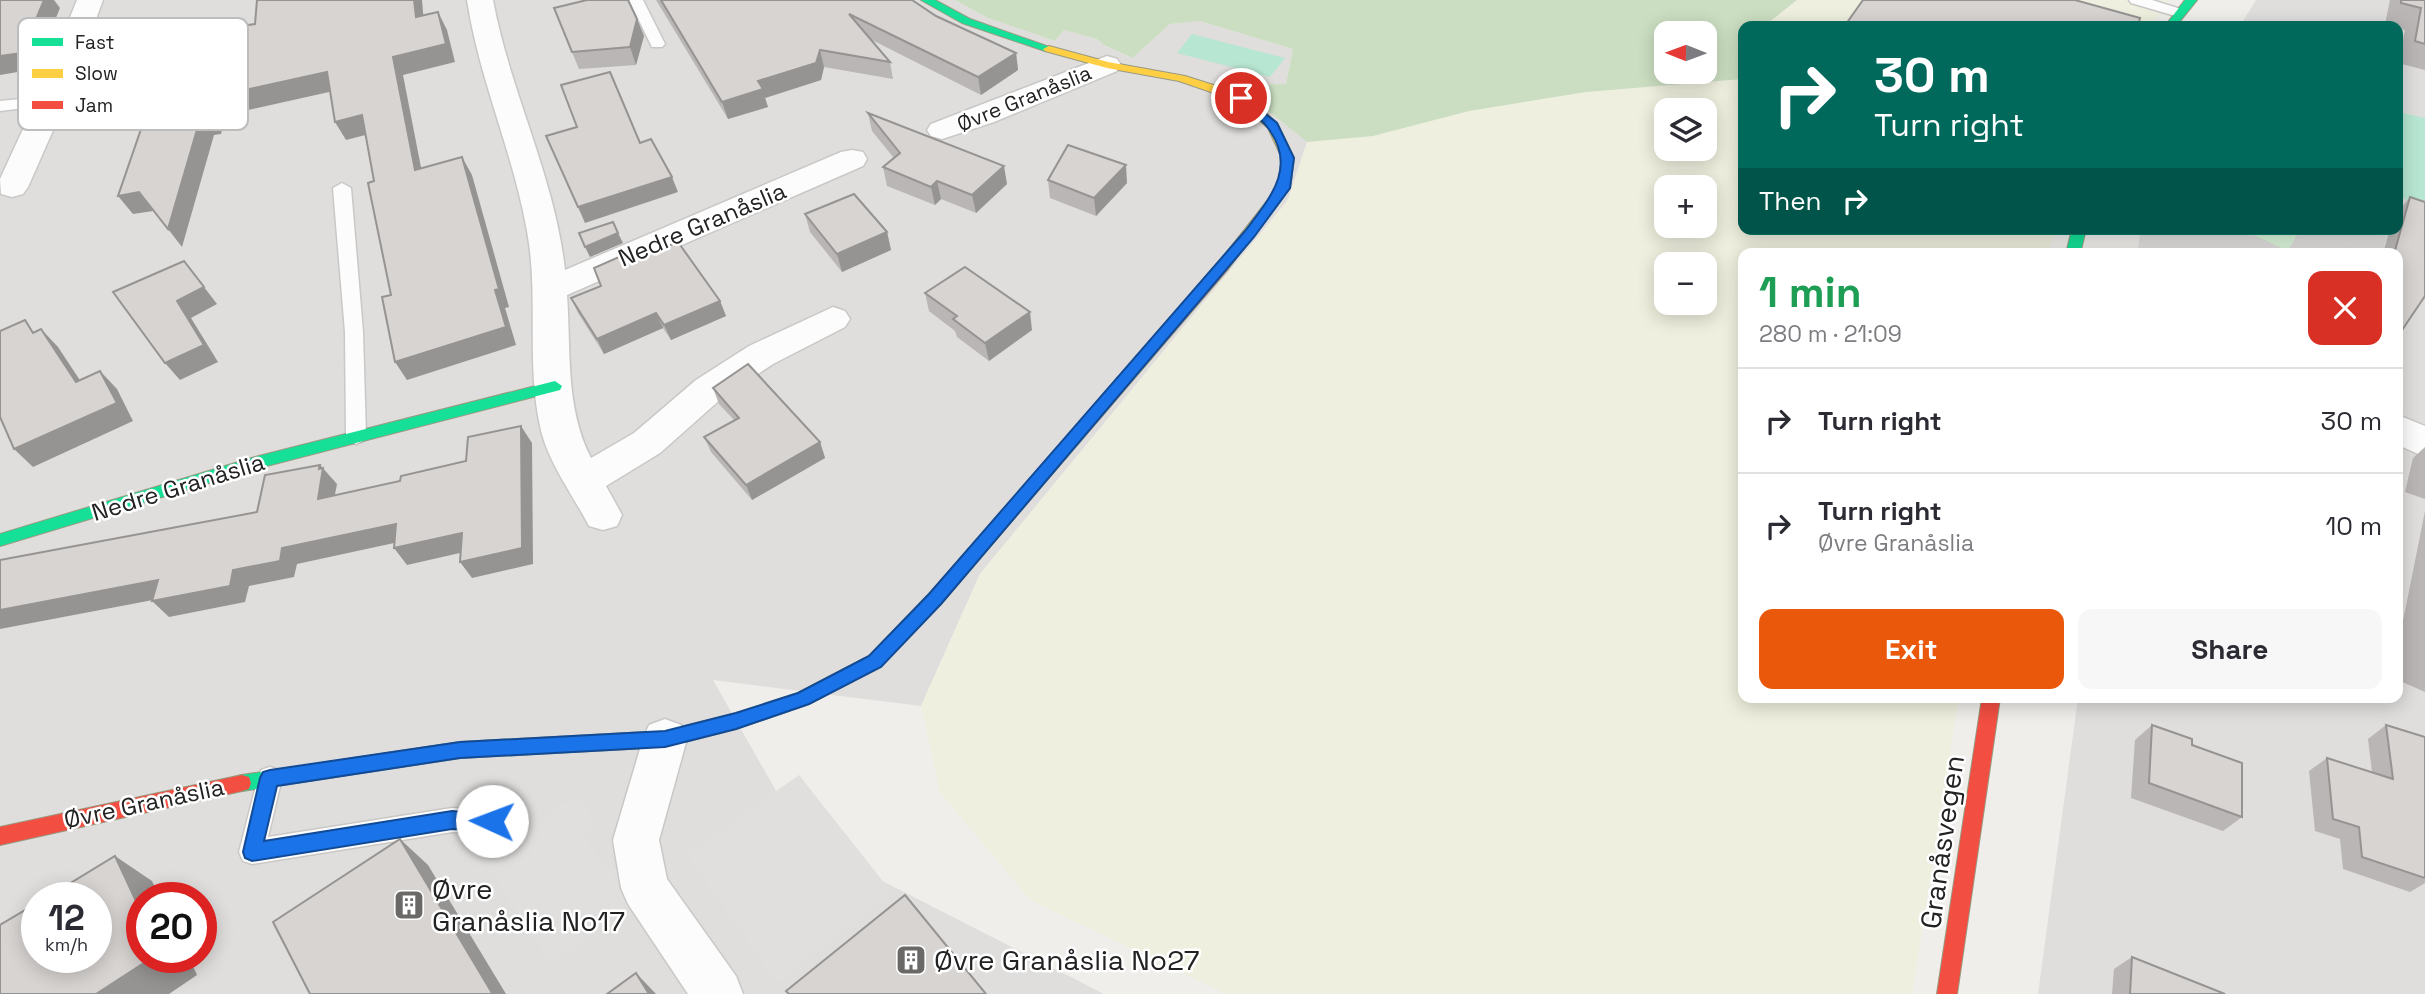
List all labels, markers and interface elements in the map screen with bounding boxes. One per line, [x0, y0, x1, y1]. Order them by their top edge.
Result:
legend [18, 18, 248, 130]
north arrow [1654, 21, 1717, 84]
map controls [1654, 21, 1717, 315]
text: Fast [75, 30, 115, 55]
text: 30 m [1874, 44, 1990, 106]
icon: right [1759, 49, 1850, 140]
street label: Øvre Granåslia [953, 59, 1095, 137]
text: Slow [75, 61, 118, 86]
pin [1211, 68, 1271, 128]
icon: arrive [1222, 79, 1260, 117]
text: Jam [75, 93, 113, 118]
button: layers [1654, 98, 1717, 161]
text: Turn right [1874, 105, 2024, 145]
street label: Nedre Granåslia [613, 175, 791, 273]
button: + [1654, 175, 1717, 238]
icon: right [1836, 182, 1874, 220]
text: Then [1759, 184, 1822, 218]
button: − [1654, 252, 1717, 315]
text: 1 min [1759, 266, 1862, 319]
button: close [2308, 271, 2382, 345]
text: 280 m · 21:09 [1759, 319, 1902, 349]
icon: right [1759, 402, 1797, 440]
text: Turn right [1818, 404, 1942, 438]
text: 30 m [2321, 404, 2382, 438]
street label: Nedre Granåslia [88, 446, 269, 528]
text: Turn right [1818, 494, 1942, 528]
icon: right [1759, 507, 1797, 545]
text: 10 m [2325, 509, 2382, 543]
text: Øvre Granåslia [1818, 528, 1974, 558]
button: Exit [1759, 609, 2064, 689]
button: Share [2078, 609, 2382, 689]
street label: Granåsvegen [1912, 753, 1972, 931]
street label: Øvre Granåslia [61, 771, 227, 835]
position arrow [455, 784, 529, 858]
place label: Øvre Granåslia No17 [432, 871, 625, 939]
speed limit sign: 20 [126, 882, 217, 973]
building icon: Øvre Granåslia No17 [392, 888, 426, 922]
text: 12 [48, 896, 85, 940]
text: km/h [45, 933, 88, 956]
place label: Øvre Granåslia No27 [934, 942, 1200, 978]
building icon: Øvre Granåslia No27 [894, 943, 928, 977]

